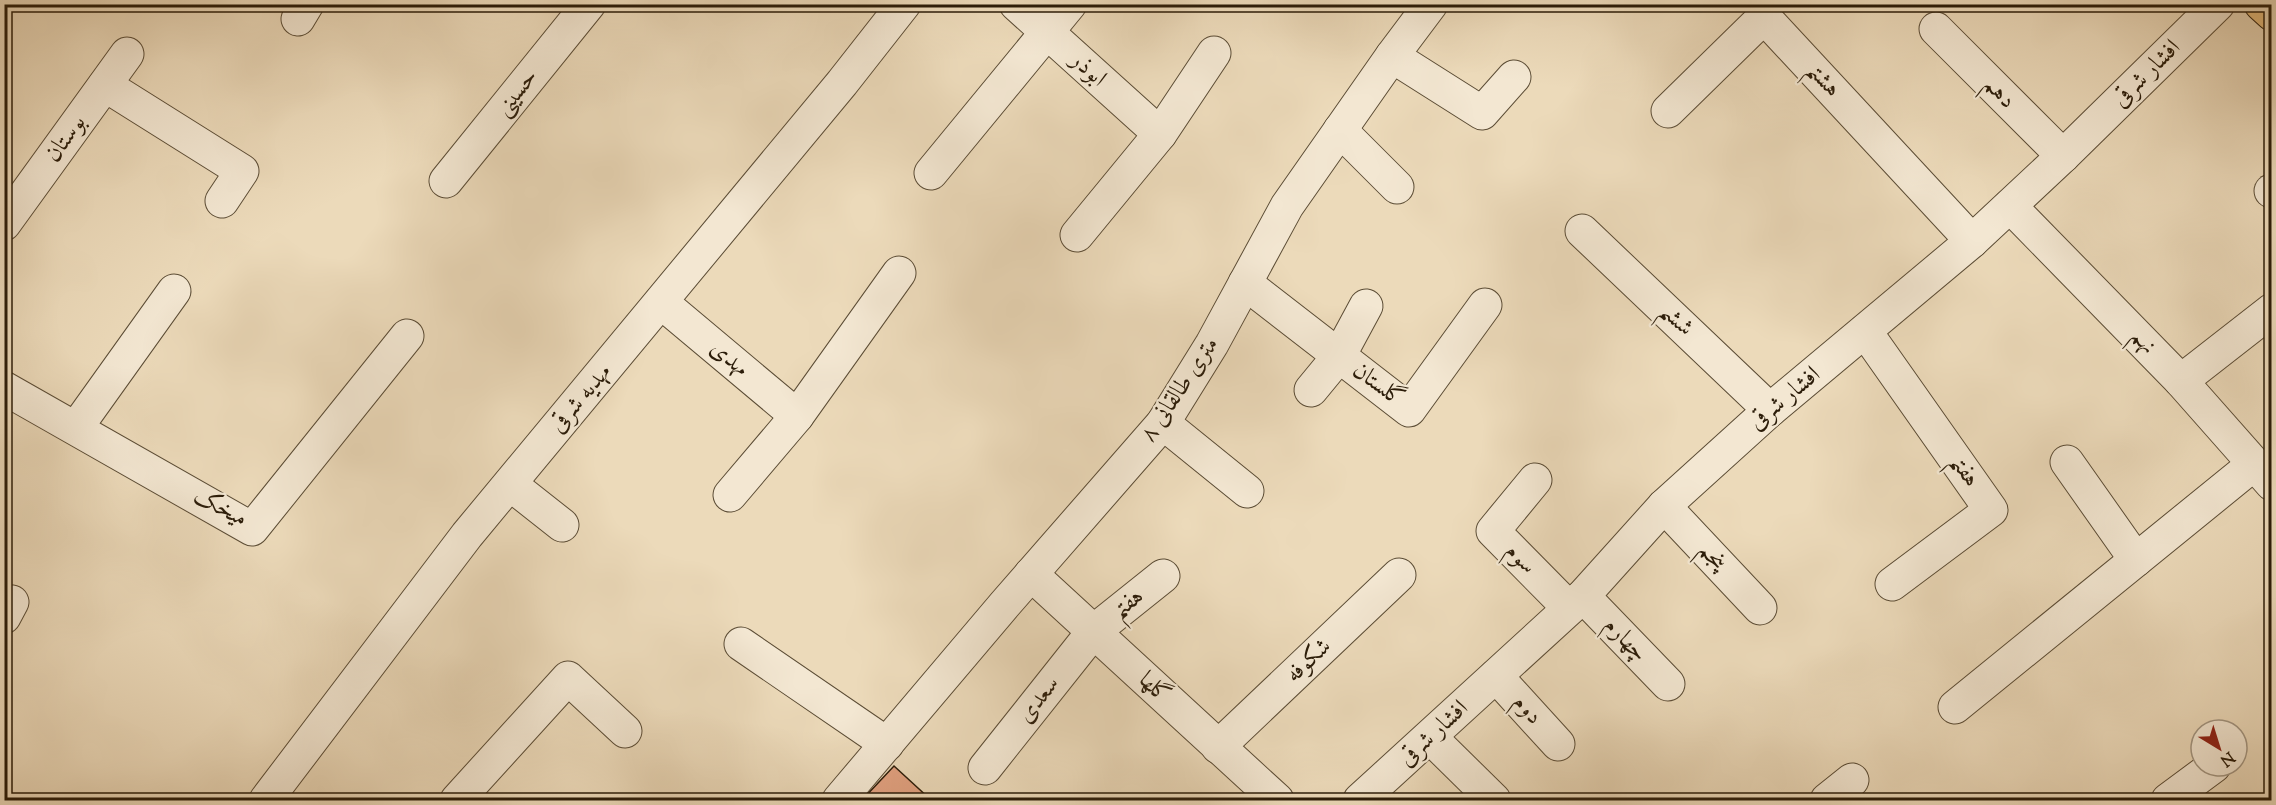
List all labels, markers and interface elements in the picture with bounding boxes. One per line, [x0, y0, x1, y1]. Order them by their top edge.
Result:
street label: افشار شرقی [2105, 32, 2189, 116]
street label: ابوذر [1061, 43, 1114, 95]
street label: هشتم [1794, 55, 1848, 109]
street label: حسینی [487, 62, 547, 124]
street label: دهم [1973, 69, 2023, 119]
street label: بوستان [37, 108, 95, 170]
street label: ششم [1648, 295, 1701, 348]
street label: نهم [2120, 321, 2164, 365]
street label: ۸ متری طالقانی [1132, 330, 1228, 450]
street label: مهدی [702, 332, 756, 386]
street label: گلستان [1345, 354, 1411, 416]
street label: مهدیه شرقی [542, 357, 620, 441]
street label: افشار شرقی [1742, 359, 1828, 439]
street label: هفتم [1936, 448, 1987, 497]
street label: میخک [187, 480, 253, 536]
street label: سوم [1495, 535, 1544, 584]
street label: پنجم [1688, 535, 1736, 583]
street label: هفتم [1104, 580, 1155, 632]
street label: چهارم [1594, 610, 1655, 672]
street label: شکوفه [1278, 631, 1340, 691]
street label: گلها [1130, 664, 1178, 712]
street label: سعدی [1010, 669, 1068, 731]
street label: دوم [1502, 687, 1550, 734]
street label: افشار شرقی [1391, 693, 1477, 775]
north arrow [2189, 718, 2249, 778]
text: N [2214, 745, 2239, 771]

